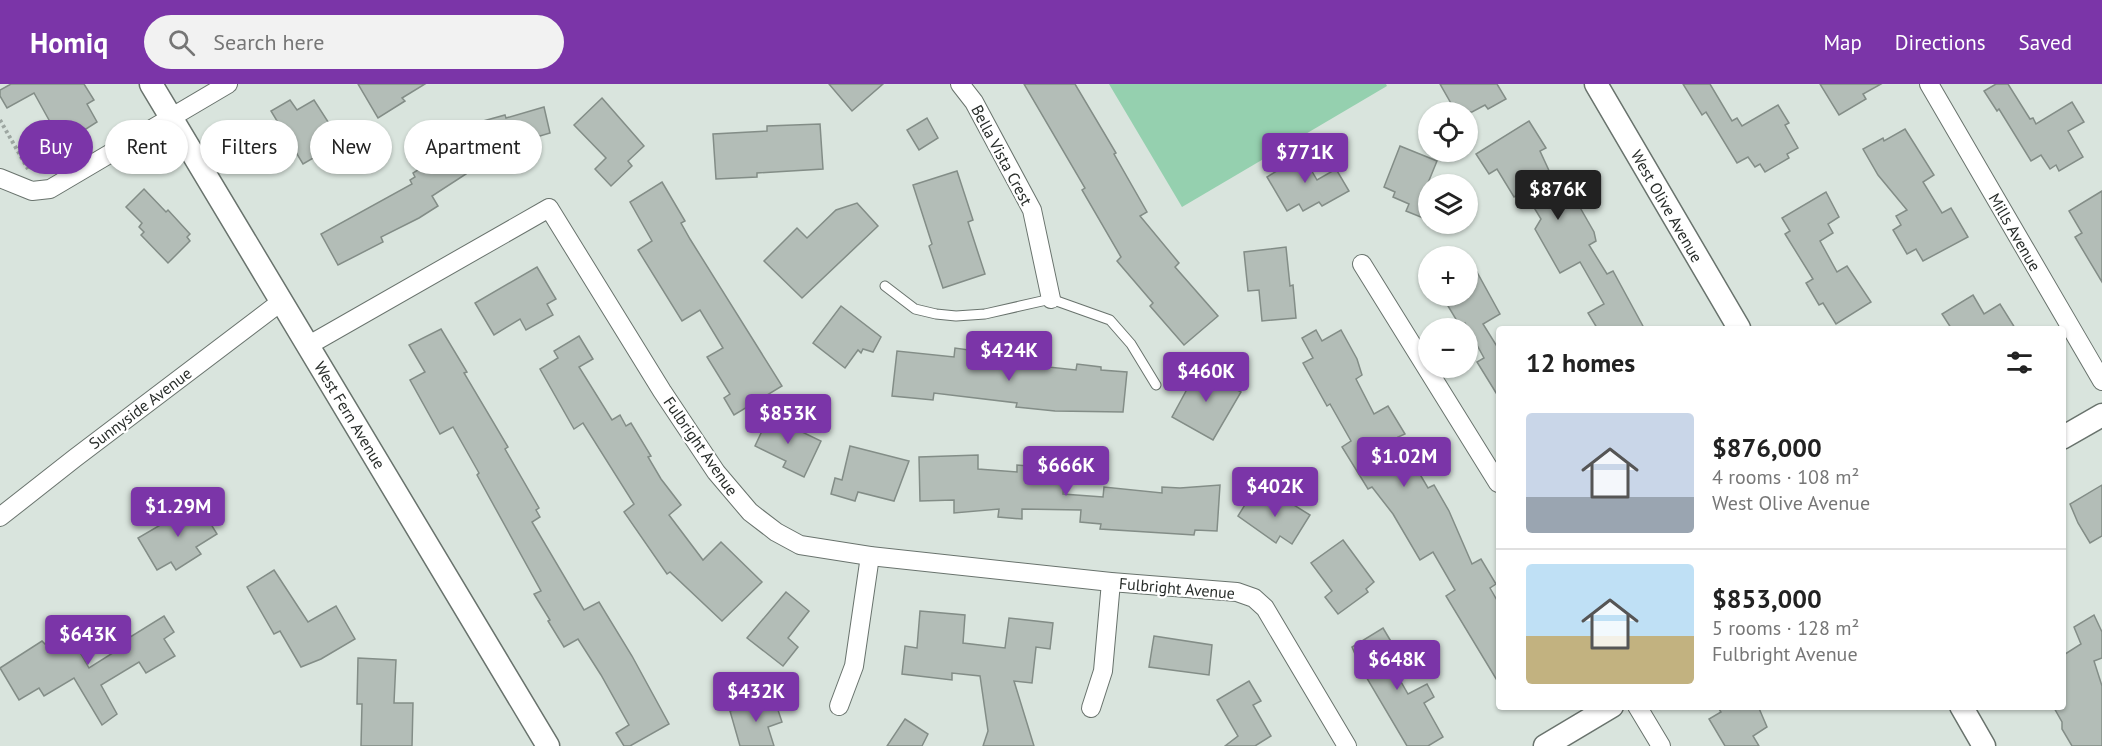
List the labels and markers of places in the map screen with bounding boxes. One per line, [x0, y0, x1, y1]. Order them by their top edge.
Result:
pin: $771K [1263, 133, 1347, 184]
pin: $876K [1516, 170, 1600, 221]
pin: $424K [967, 331, 1051, 382]
pin: $460K [1164, 352, 1248, 403]
pin: $853K [746, 394, 830, 445]
pin: $1.02M [1355, 437, 1453, 488]
pin: $666K [1024, 446, 1108, 497]
pin: $402K [1233, 467, 1317, 518]
pin: $1.29M [129, 487, 227, 538]
pin: $643K [46, 615, 130, 666]
pin: $648K [1355, 640, 1439, 691]
pin: $432K [714, 672, 798, 723]

